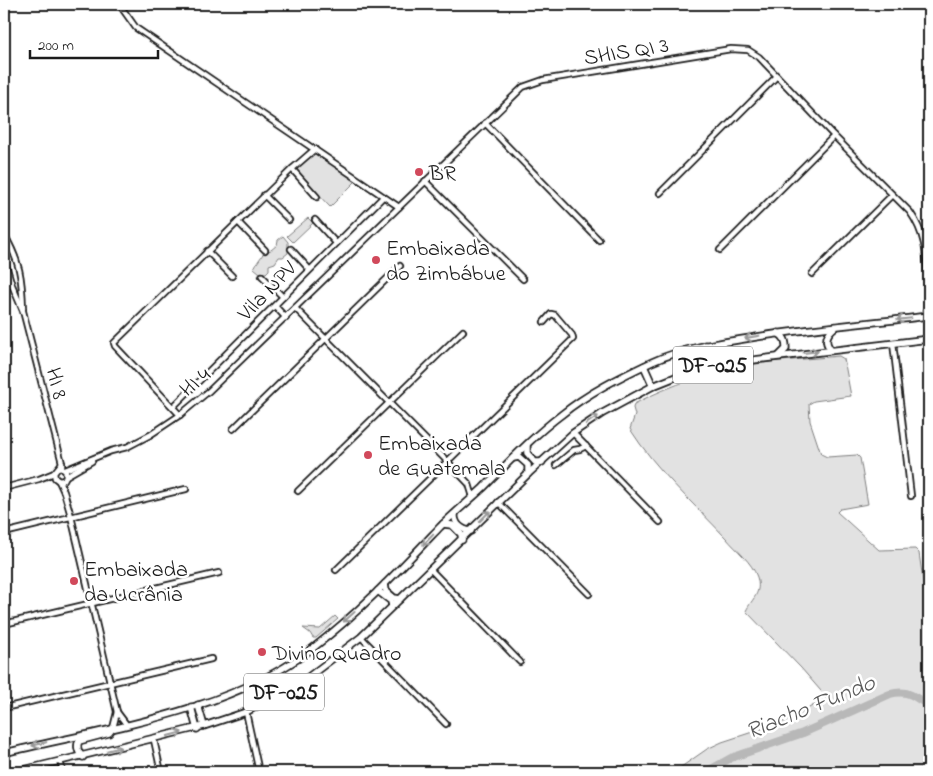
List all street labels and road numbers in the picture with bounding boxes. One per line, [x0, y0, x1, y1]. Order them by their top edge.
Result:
street label: SHIS QI 3 [582, 30, 671, 75]
street label: Vila NPV [231, 254, 306, 330]
road number: DF-025 [673, 346, 753, 384]
street label: HI 4 [173, 361, 219, 406]
street label: HI 8 [36, 364, 74, 403]
road number: DF-025 [244, 674, 324, 710]

